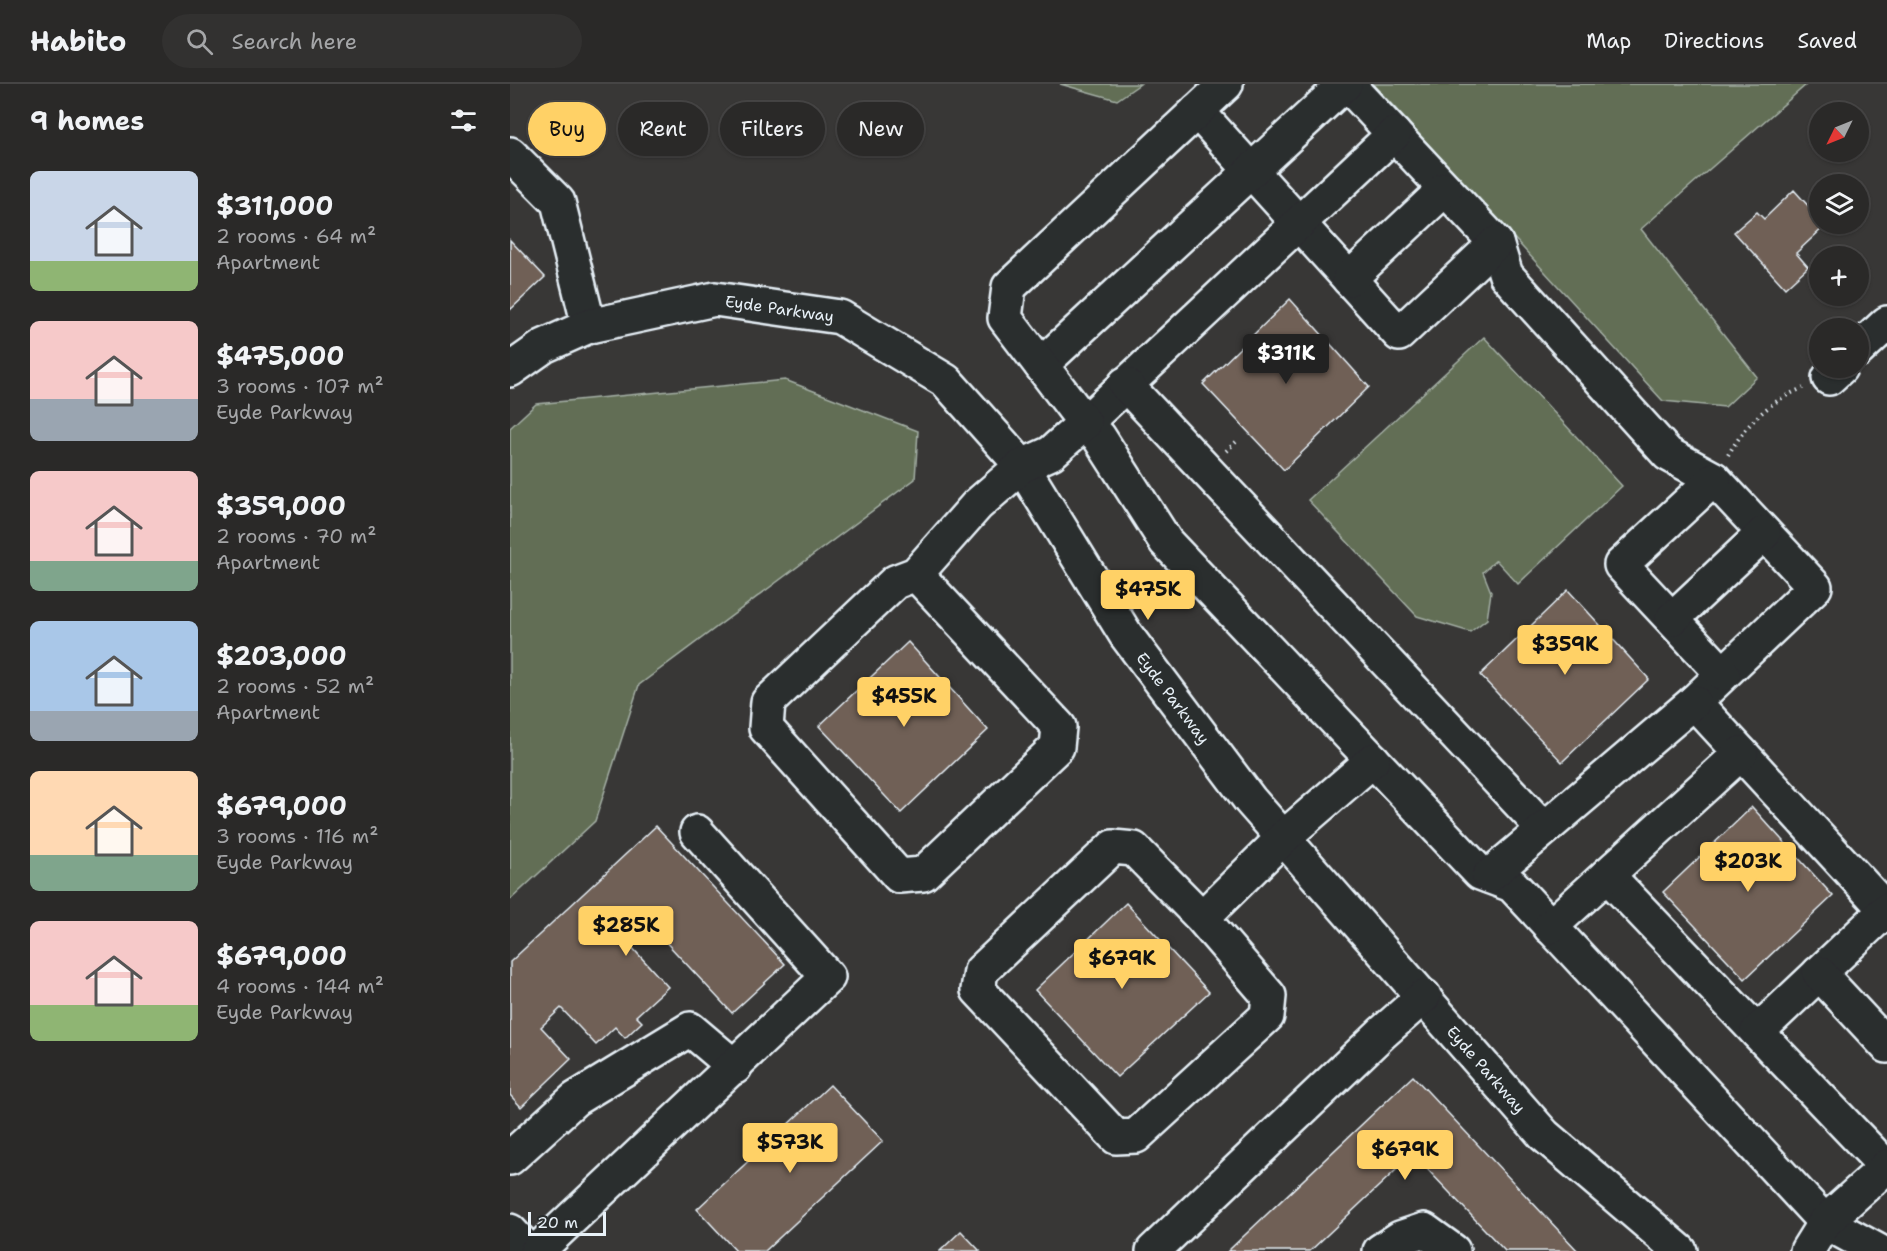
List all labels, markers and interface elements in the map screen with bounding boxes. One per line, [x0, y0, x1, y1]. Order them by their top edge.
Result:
search box [162, 14, 582, 68]
text: Habito [30, 22, 126, 60]
icon: search [183, 25, 216, 58]
text: Search here [231, 27, 357, 56]
text: Map [1586, 27, 1631, 55]
text: Directions [1664, 27, 1764, 55]
text: Saved [1797, 27, 1857, 55]
chip: Buy [528, 102, 606, 156]
chip: Rent [618, 102, 708, 156]
chip: Filters [720, 102, 825, 156]
chip: New [837, 102, 924, 156]
north arrow [1809, 102, 1869, 162]
map controls [1809, 102, 1869, 378]
text: 9 homes [30, 103, 144, 138]
icon: filters [447, 104, 480, 137]
button: layers [1809, 174, 1869, 234]
text: $311,000 [216, 188, 334, 223]
icon: home [78, 195, 150, 267]
text: 2 rooms · 64 m² [216, 223, 376, 249]
button: + [1809, 246, 1869, 306]
text: Apartment [216, 249, 320, 275]
street label: Eyde Parkway [724, 291, 835, 327]
button: − [1809, 318, 1869, 378]
pin: $311K [1244, 334, 1328, 385]
text: $475,000 [216, 338, 345, 373]
text: $311K [1257, 340, 1315, 366]
icon: home [78, 345, 150, 417]
text: 3 rooms · 107 m² [216, 373, 384, 399]
text: Eyde Parkway [216, 399, 353, 425]
text: $359,000 [216, 488, 346, 523]
icon: home [78, 495, 150, 567]
text: 2 rooms · 70 m² [216, 523, 377, 549]
text: Apartment [216, 549, 320, 575]
pin: $475K [1106, 570, 1190, 621]
text: $475K [1115, 576, 1181, 602]
pin: $359K [1523, 625, 1607, 676]
text: $359K [1531, 631, 1599, 657]
text: $203,000 [216, 638, 347, 673]
icon: home [78, 645, 150, 717]
street label: Eyde Parkway [1132, 648, 1214, 748]
text: 2 rooms · 52 m² [216, 673, 374, 699]
pin: $455K [862, 677, 946, 728]
text: $455K [871, 683, 937, 709]
text: Apartment [216, 699, 320, 725]
text: $679,000 [216, 788, 347, 823]
icon: home [78, 795, 150, 867]
text: 3 rooms · 116 m² [216, 823, 378, 849]
pin: $203K [1706, 842, 1790, 893]
text: $203K [1714, 848, 1782, 874]
text: Eyde Parkway [216, 849, 353, 875]
pin: $285K [584, 906, 668, 957]
text: $285K [592, 912, 660, 938]
text: $679,000 [216, 938, 347, 973]
pin: $679K [1080, 939, 1164, 990]
icon: home [78, 945, 150, 1017]
text: $679K [1088, 945, 1156, 971]
text: 4 rooms · 144 m² [216, 973, 384, 999]
text: Eyde Parkway [216, 999, 353, 1025]
street label: Eyde Parkway [1442, 1021, 1530, 1118]
pin: $573K [748, 1123, 832, 1174]
text: $573K [757, 1129, 823, 1155]
pin: $679K [1363, 1130, 1447, 1181]
text: $679K [1371, 1136, 1439, 1162]
scale bar [528, 1209, 606, 1236]
text: 20 m [537, 1212, 578, 1233]

